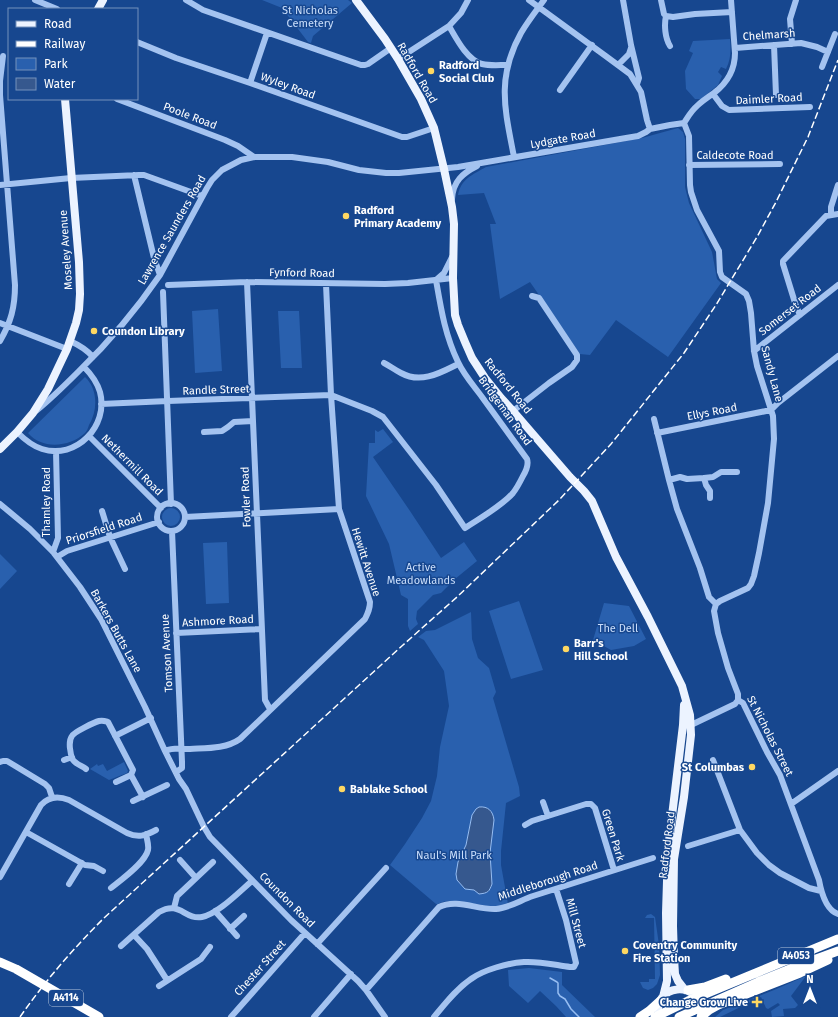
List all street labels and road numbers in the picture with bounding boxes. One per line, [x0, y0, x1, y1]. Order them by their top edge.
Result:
street label: Chelmarsh [742, 27, 796, 43]
street label: Radford Road [394, 40, 440, 106]
street label: Wyley Road [259, 70, 317, 102]
street label: Daimler Road [735, 91, 803, 107]
street label: Poole Road [161, 100, 219, 132]
street label: Lydgate Road [529, 127, 597, 151]
street label: Caldecote Road [696, 149, 774, 162]
street label: Lawrence Saunders Road [135, 173, 209, 287]
street label: Moseley Avenue [57, 210, 75, 290]
street label: Fynford Road [269, 266, 335, 280]
street label: Somerset Road [756, 282, 824, 338]
street label: Sandy Lane [758, 345, 786, 403]
street label: Radford Road [482, 356, 534, 416]
street label: Bridgeman Road [476, 374, 534, 448]
street label: Randle Street [182, 382, 250, 398]
street label: Ellys Road [686, 401, 738, 423]
street label: Nethermill Road [99, 432, 165, 498]
street label: Fowler Road [238, 466, 254, 528]
street label: Thamley Road [40, 467, 53, 537]
street label: Priorsfield Road [64, 511, 144, 547]
street label: Hewitt Avenue [349, 526, 383, 598]
street label: Barkers Butts Lane [88, 587, 144, 675]
street label: Ashmore Road [182, 613, 254, 629]
street label: Tomson Avenue [158, 614, 176, 692]
street label: St Nicholas Street [744, 694, 796, 778]
street label: Green Park [599, 807, 627, 863]
street label: Radford Road [656, 811, 678, 879]
street label: Middleborough Road [496, 859, 600, 903]
street label: Coundon Road [257, 870, 317, 930]
street label: Mill Street [563, 897, 589, 949]
street label: Chester Street [232, 937, 288, 999]
road number: A4053 [778, 948, 814, 964]
road number: A4114 [49, 990, 83, 1006]

